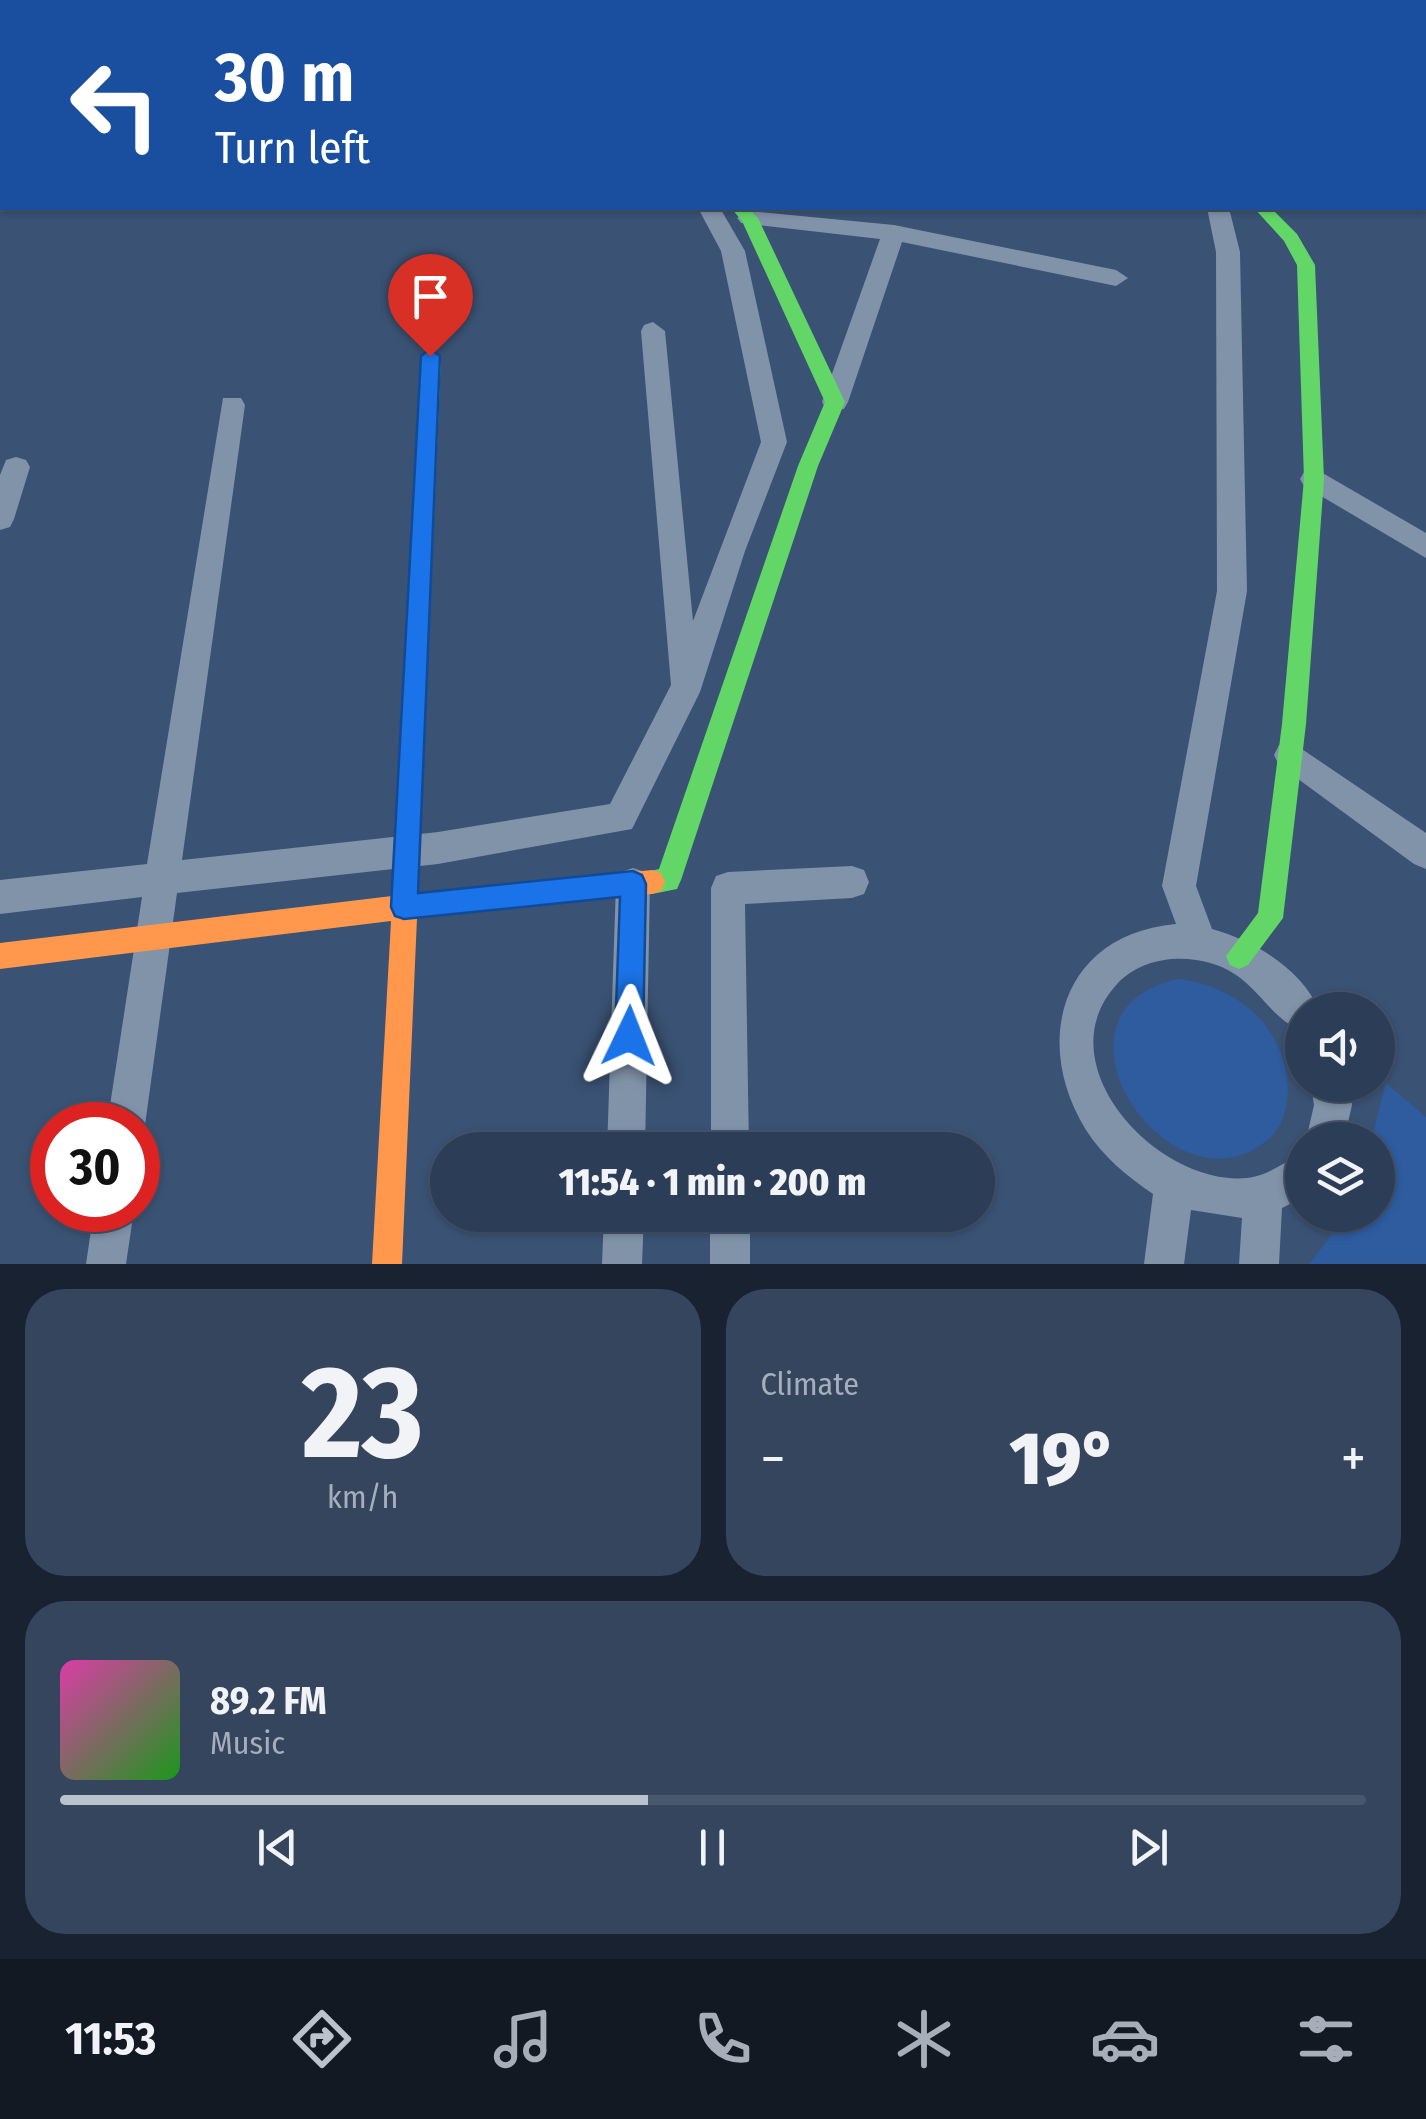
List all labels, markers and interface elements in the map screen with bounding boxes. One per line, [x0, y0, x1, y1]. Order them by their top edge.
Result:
text: 30 m [215, 36, 354, 120]
icon: left [50, 40, 180, 170]
text: Turn left [215, 121, 370, 175]
pin [388, 254, 473, 357]
icon: arrive [403, 269, 458, 324]
position arrow [577, 984, 681, 1088]
map controls [1285, 992, 1395, 1232]
button: sound [1285, 992, 1395, 1102]
speed limit sign: 30 [30, 1102, 160, 1232]
button: layers [1285, 1122, 1395, 1232]
text: 11:54 · 1 min · 200 m [559, 1159, 866, 1205]
text: 23 [302, 1335, 424, 1491]
text: Climate [761, 1365, 859, 1403]
text: 19° [1010, 1414, 1117, 1504]
text: − [761, 1426, 785, 1492]
text: + [1341, 1426, 1366, 1492]
text: km/h [327, 1478, 398, 1516]
text: 89.2 FM [210, 1678, 327, 1724]
text: Music [210, 1724, 285, 1762]
icon: previous [250, 1820, 305, 1875]
icon: pause [685, 1820, 740, 1875]
icon: next [1121, 1820, 1176, 1875]
icon: directions [287, 2004, 357, 2074]
icon: music [488, 2004, 558, 2074]
icon: phone [688, 2004, 758, 2074]
icon: climate [889, 2004, 959, 2074]
icon: car [1090, 2004, 1160, 2074]
icon: filters [1291, 2004, 1361, 2074]
text: 11:53 [65, 2012, 156, 2066]

